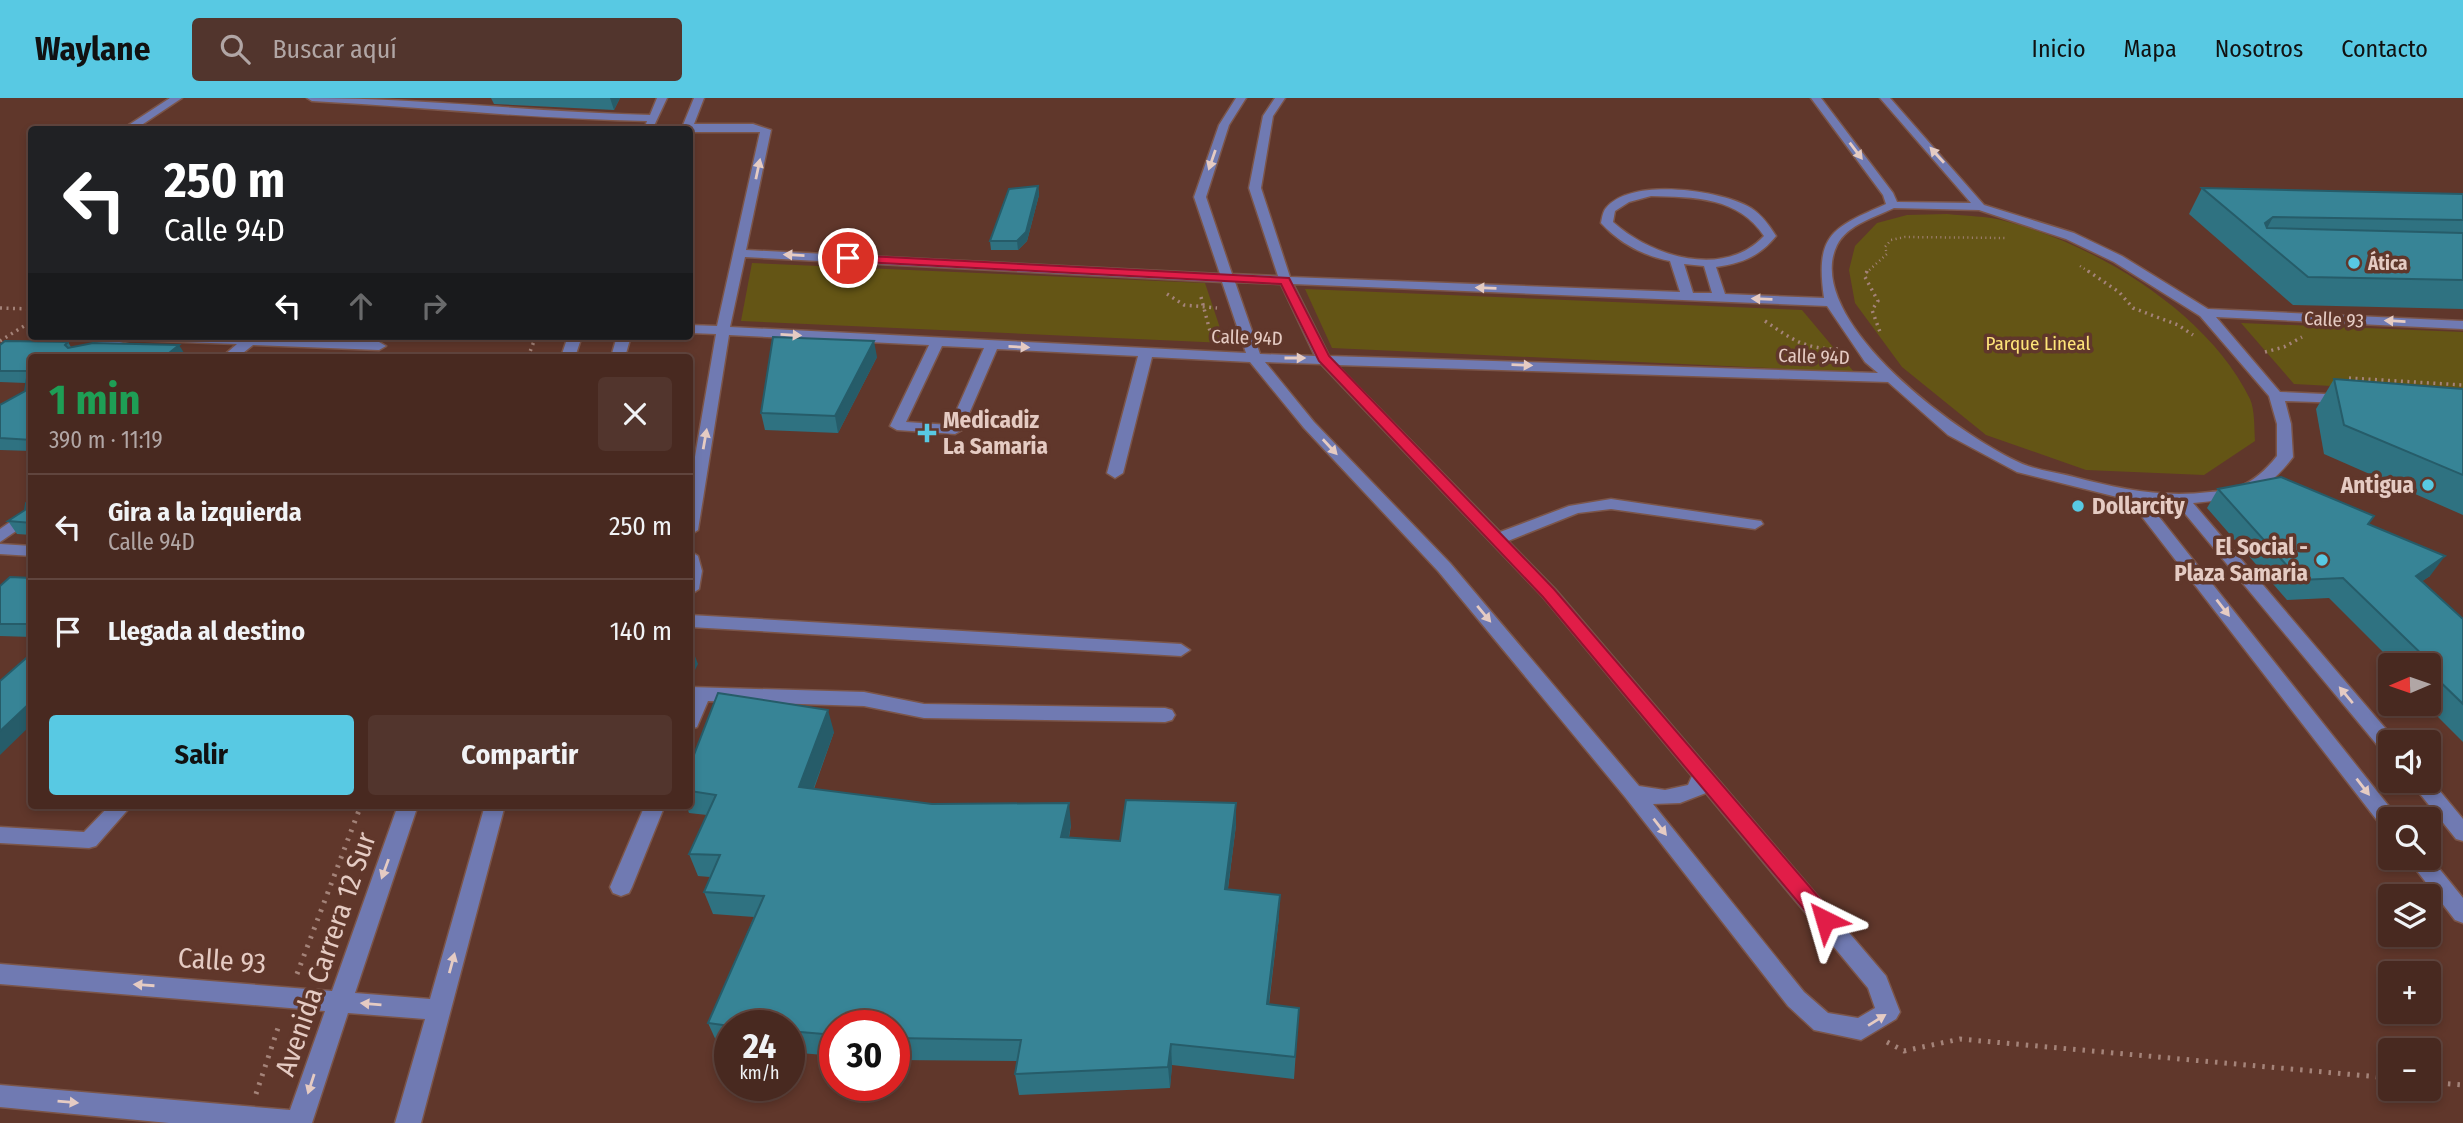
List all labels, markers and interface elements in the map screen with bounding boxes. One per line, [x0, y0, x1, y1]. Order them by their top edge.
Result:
search box [192, 18, 682, 81]
text: Waylane [35, 29, 150, 69]
icon: search [216, 30, 254, 68]
text: Buscar aquí [272, 34, 397, 65]
text: Inicio [2032, 35, 2086, 63]
text: Mapa [2124, 35, 2177, 63]
text: Nosotros [2215, 35, 2303, 63]
text: Contacto [2341, 35, 2428, 63]
one-way arrow [1848, 141, 1863, 159]
one-way arrow [1929, 147, 1945, 164]
one-way arrow [1206, 149, 1217, 170]
text: 250 m [164, 151, 285, 210]
icon: left [49, 154, 140, 245]
one-way arrow [752, 158, 763, 180]
text: Calle 94D [164, 211, 285, 249]
pin [818, 228, 878, 288]
icon: arrive [829, 239, 867, 277]
one-way arrow [783, 250, 805, 261]
place label: Ática [2367, 250, 2407, 275]
marker: Ática [2346, 255, 2362, 271]
one-way arrow [1475, 283, 1497, 294]
icon: left [269, 287, 307, 325]
icon: ahead [342, 287, 380, 325]
icon: right [415, 287, 453, 325]
one-way arrow [1751, 294, 1773, 305]
street label: Calle 93 [2304, 306, 2364, 333]
one-way arrow [2384, 316, 2406, 327]
street label: Calle 94D [1211, 325, 1283, 350]
one-way arrow [781, 329, 803, 340]
park label: Parque Lineal [1986, 332, 2090, 355]
one-way arrow [1008, 341, 1030, 352]
street label: Calle 94D [1778, 344, 1850, 369]
one-way arrow [1284, 352, 1306, 364]
one-way arrow [1512, 359, 1534, 371]
text: 1 min [49, 375, 140, 425]
button: close [598, 377, 672, 451]
place label: Medicadiz La Samaria [943, 406, 1048, 460]
marker: Medicadiz La Samaria [917, 423, 937, 443]
text: 390 m · 11:19 [49, 426, 163, 454]
one-way arrow [700, 428, 711, 450]
one-way arrow [1321, 438, 1337, 455]
place label: Antigua [2340, 471, 2414, 499]
marker: Antigua [2420, 477, 2436, 493]
place label: Dollarcity [2092, 492, 2186, 520]
text: Gira a la izquierda [108, 497, 302, 528]
marker: Dollarcity [2070, 498, 2086, 514]
icon: left [49, 508, 87, 546]
text: 250 m [609, 511, 672, 542]
text: Calle 94D [108, 528, 195, 556]
place label: El Social - Plaza Samaria [2174, 533, 2308, 587]
marker: El Social - Plaza Samaria [2314, 552, 2330, 568]
one-way arrow [2215, 599, 2230, 617]
one-way arrow [1476, 606, 1491, 623]
icon: arrive [49, 613, 87, 651]
text: Llegada al destino [108, 616, 305, 647]
text: 140 m [610, 616, 672, 647]
north arrow [2378, 653, 2441, 716]
map controls [2378, 653, 2441, 1101]
one-way arrow [2339, 686, 2354, 704]
button: Salir [49, 715, 354, 795]
button: Compartir [368, 715, 672, 795]
button: sound [2378, 730, 2441, 793]
one-way arrow [2356, 778, 2371, 796]
button: search [2378, 807, 2441, 870]
one-way arrow [1653, 818, 1668, 836]
street label: Avenida Carrera 12 Sur [268, 828, 383, 1080]
one-way arrow [379, 859, 390, 880]
position arrow [1788, 883, 1862, 957]
button: layers [2378, 884, 2441, 947]
street label: Calle 93 [177, 941, 267, 980]
one-way arrow [447, 952, 458, 974]
button: + [2378, 961, 2441, 1024]
one-way arrow [133, 979, 155, 990]
one-way arrow [360, 998, 382, 1009]
speed limit sign: 30 [819, 1010, 910, 1101]
one-way arrow [1867, 1013, 1886, 1026]
text: 24 [743, 1025, 776, 1067]
button: − [2378, 1038, 2441, 1101]
text: km/h [739, 1062, 780, 1084]
one-way arrow [305, 1074, 315, 1095]
one-way arrow [57, 1097, 79, 1108]

